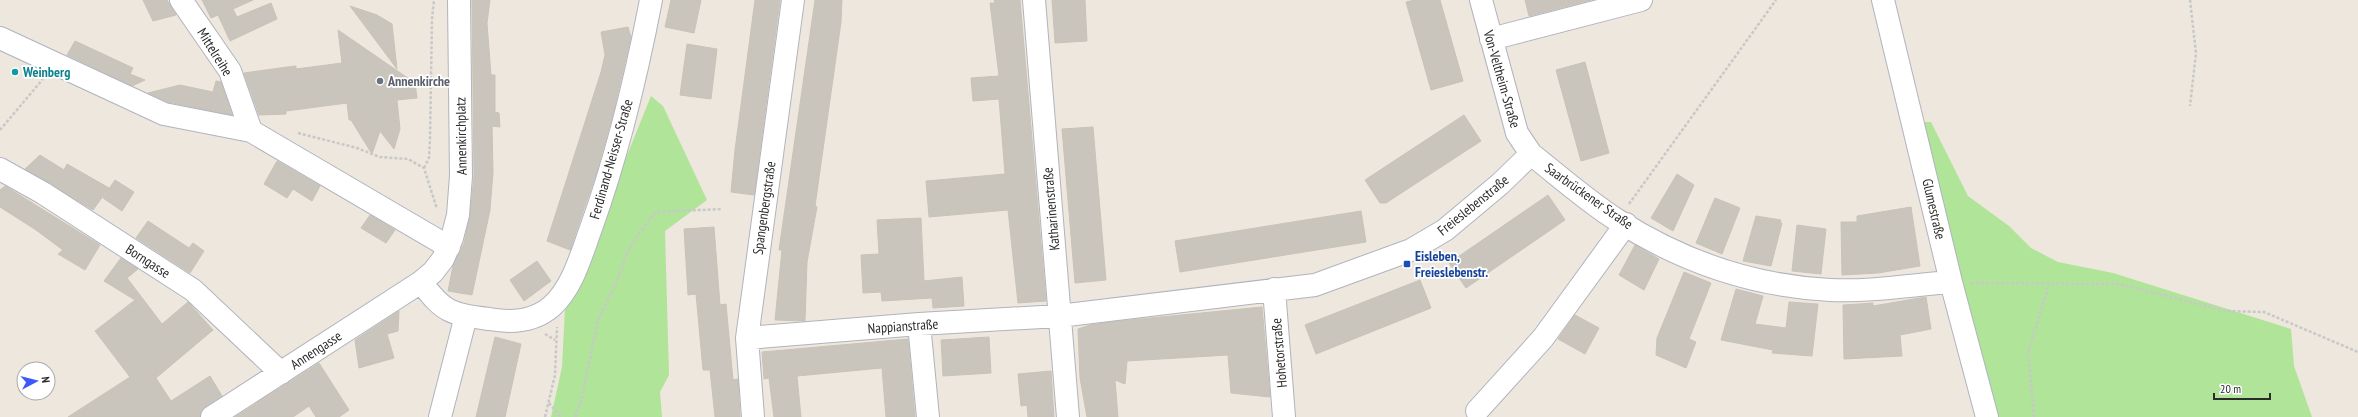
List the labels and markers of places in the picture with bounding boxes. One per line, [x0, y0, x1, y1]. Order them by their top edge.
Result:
place label: Weinberg [22, 63, 70, 81]
marker: Weinberg [10, 67, 20, 77]
place label: Annenkirche [387, 72, 450, 90]
marker: Annenkirche [375, 76, 385, 86]
place label: Eisleben, Freieslebenstr. [1415, 247, 1488, 281]
marker: Eisleben, Freieslebenstr. [1402, 259, 1412, 269]

